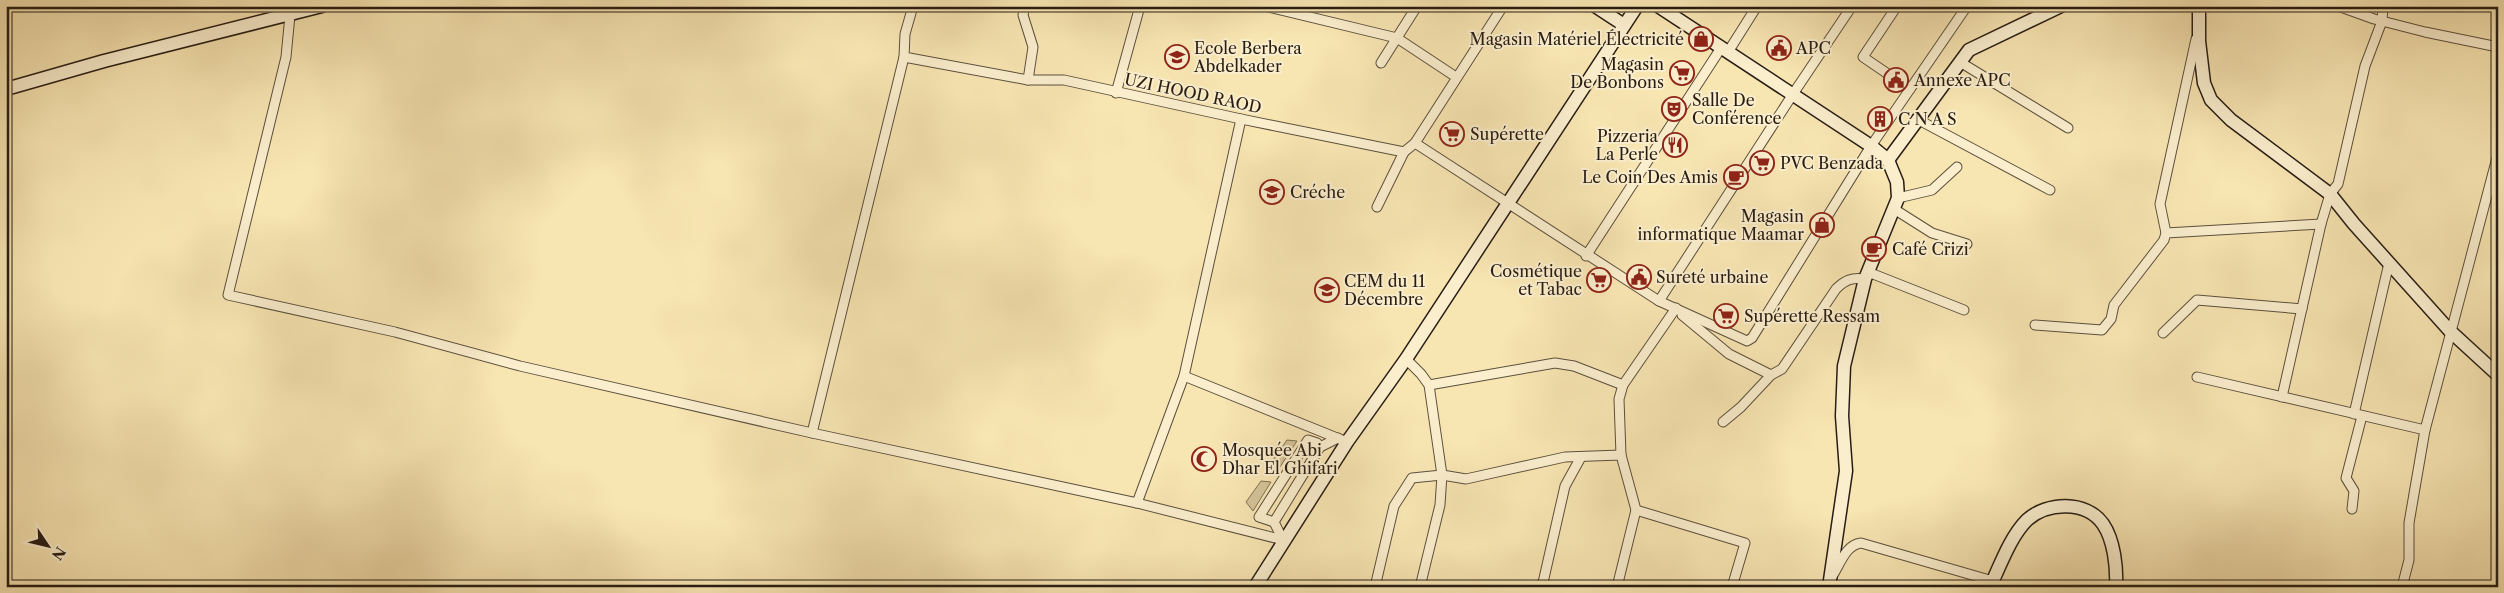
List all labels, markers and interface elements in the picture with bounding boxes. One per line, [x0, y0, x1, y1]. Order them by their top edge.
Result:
shop icon: Magasin Matériel Électricité [1688, 26, 1714, 52]
place label: Magasin Matériel Électricité [1470, 29, 1684, 49]
public building icon: APC [1766, 35, 1792, 61]
place label: Ecole Berbera Abdelkader [1193, 38, 1302, 76]
place label: APC [1795, 38, 1831, 58]
school or university icon: Ecole Berbera Abdelkader [1164, 44, 1190, 70]
place label: Magasin De Bonbons [1570, 54, 1664, 92]
supermarket icon: Magasin De Bonbons [1669, 60, 1695, 86]
public building icon: Annexe APC [1883, 67, 1909, 93]
street label: UZI HOOD RAOD [1123, 69, 1263, 117]
place label: Annexe APC [1913, 70, 2011, 90]
place label: Salle De Conférence [1692, 90, 1782, 128]
theatre icon: Salle De Conférence [1661, 96, 1687, 122]
building icon: C N A S [1867, 106, 1893, 132]
place label: C N A S [1898, 109, 1957, 129]
supermarket icon: Supérette [1439, 121, 1465, 147]
place label: Supérette [1470, 124, 1544, 144]
place label: Pizzeria La Perle [1595, 126, 1659, 164]
restaurant icon: Pizzeria La Perle [1662, 132, 1688, 158]
supermarket icon: PVC Benzada [1749, 150, 1775, 176]
place label: PVC Benzada [1780, 153, 1884, 173]
cafe icon: Le Coin Des Amis [1723, 164, 1749, 190]
place label: Le Coin Des Amis [1582, 167, 1718, 187]
school or university icon: Créche [1259, 179, 1285, 205]
place label: Créche [1290, 182, 1345, 202]
place label: Magasin informatique Maamar [1637, 206, 1804, 244]
shop icon: Magasin informatique Maamar [1809, 212, 1835, 238]
cafe icon: Café Crizi [1861, 236, 1887, 262]
place label: Café Crizi [1892, 239, 1969, 259]
place label: Cosmétique et Tabac [1490, 261, 1582, 299]
public building icon: Sureté urbaine [1626, 264, 1652, 290]
supermarket icon: Cosmétique et Tabac [1586, 267, 1612, 293]
place label: Sureté urbaine [1656, 267, 1768, 287]
place label: CEM du 11 Décembre [1344, 271, 1425, 309]
school or university icon: CEM du 11 Décembre [1314, 277, 1340, 303]
supermarket icon: Supérette Ressam [1713, 303, 1739, 329]
place label: Supérette Ressam [1744, 306, 1880, 326]
place label: Mosquée Abi Dhar El Ghifari [1222, 440, 1338, 478]
mosque icon: Mosquée Abi Dhar El Ghifari [1191, 446, 1217, 472]
north arrow [22, 520, 72, 570]
text: N [48, 543, 70, 564]

